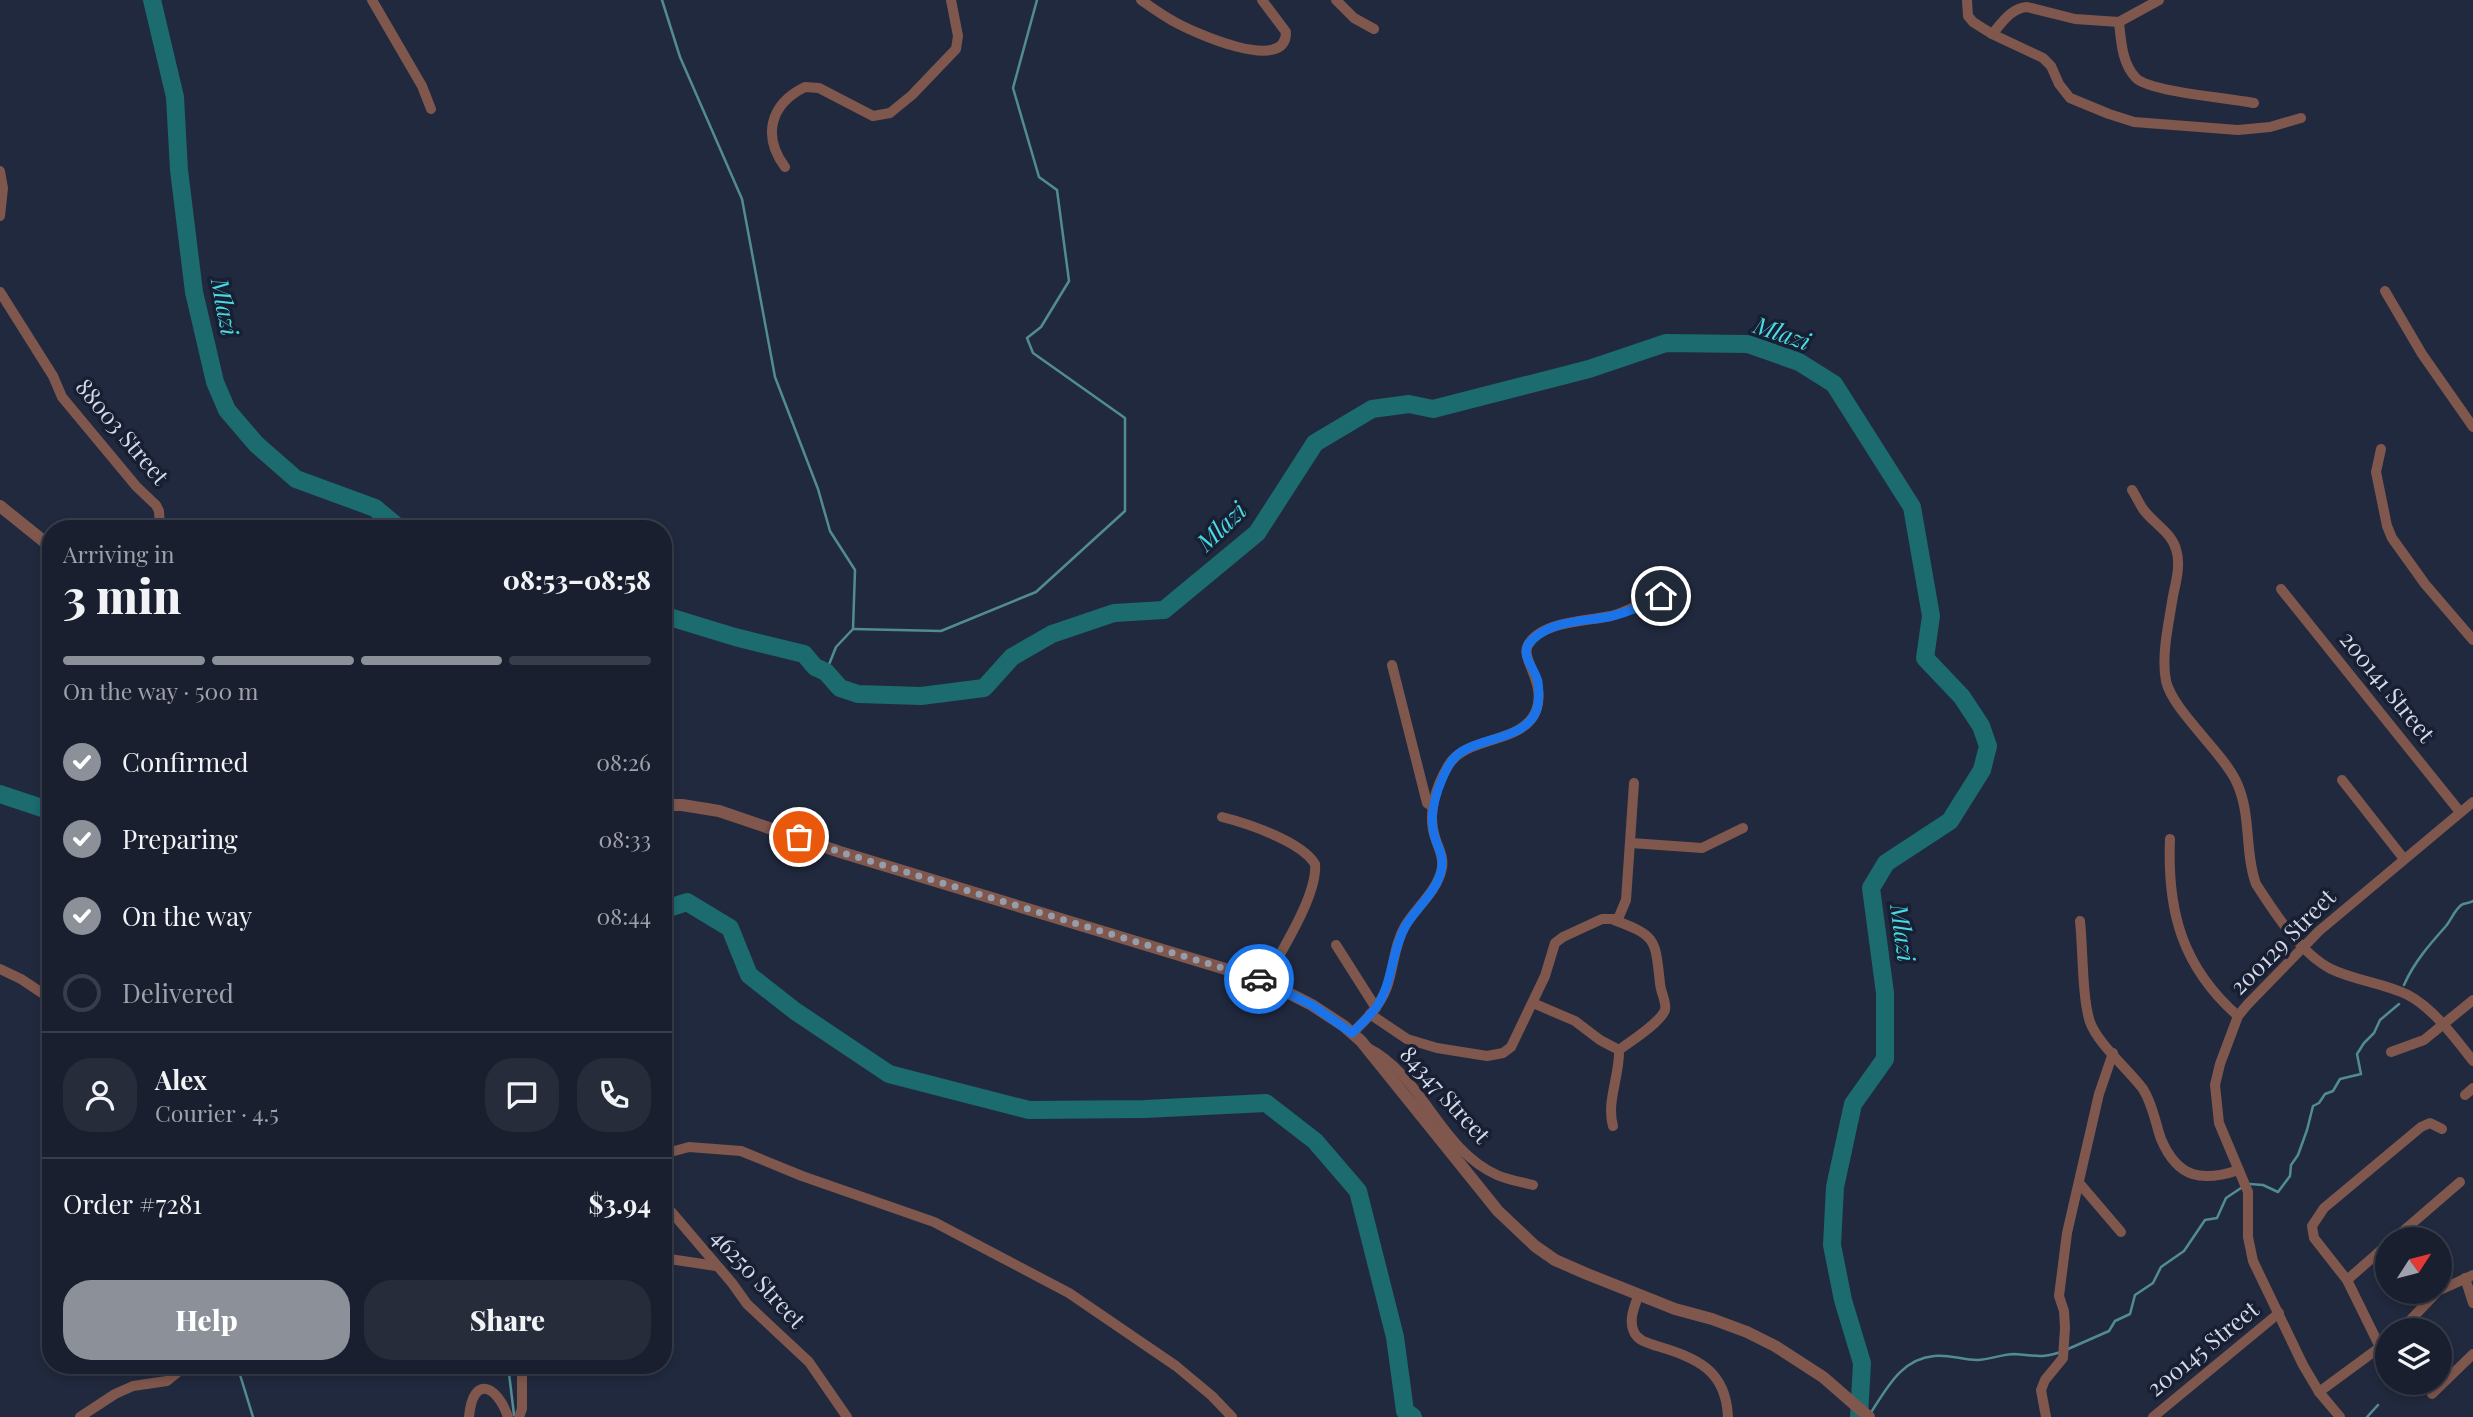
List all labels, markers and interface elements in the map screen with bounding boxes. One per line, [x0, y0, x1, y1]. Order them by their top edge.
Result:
water label: Mlazi [205, 274, 247, 339]
water label: Mlazi [1749, 307, 1816, 357]
street label: 88003 Street [70, 372, 177, 491]
water label: Mlazi [1188, 493, 1253, 558]
text: Arriving in [63, 538, 175, 569]
text: 08:53–08:58 [503, 562, 651, 597]
text: 3 min [63, 564, 181, 626]
pin [1631, 566, 1691, 626]
icon: home [1642, 577, 1680, 615]
street label: 200141 Street [2334, 624, 2443, 749]
text: On the way · 500 m [63, 675, 258, 706]
icon: check [63, 743, 101, 781]
text: Confirmed [122, 744, 249, 779]
text: 08:26 [596, 746, 651, 777]
pin [769, 807, 829, 867]
icon: bag [780, 818, 818, 856]
icon: check [63, 820, 101, 858]
text: Preparing [122, 821, 238, 856]
text: 08:33 [598, 823, 651, 854]
street label: 200129 Street [2222, 881, 2342, 1000]
icon: check [63, 897, 101, 935]
text: On the way [122, 898, 252, 933]
text: 08:44 [596, 900, 651, 931]
water label: Mlazi [1884, 901, 1924, 964]
courier [1224, 944, 1294, 1014]
icon: car [1240, 960, 1278, 998]
text: Delivered [122, 975, 234, 1010]
street label: 84347 Street [1394, 1039, 1499, 1150]
button: person [63, 1058, 137, 1132]
button: chat [485, 1058, 559, 1132]
button: phone [577, 1058, 651, 1132]
text: Alex [155, 1062, 207, 1097]
text: Courier · 4.5 [155, 1097, 279, 1128]
text: Order #7281 [63, 1186, 202, 1221]
text: $3.94 [589, 1186, 651, 1221]
street label: 46250 Street [705, 1222, 814, 1335]
north arrow [2375, 1227, 2452, 1304]
map controls [2375, 1227, 2452, 1395]
button: Help [63, 1280, 350, 1360]
button: Share [364, 1280, 651, 1360]
street label: 200145 Street [2140, 1293, 2265, 1402]
button: layers [2375, 1318, 2452, 1395]

